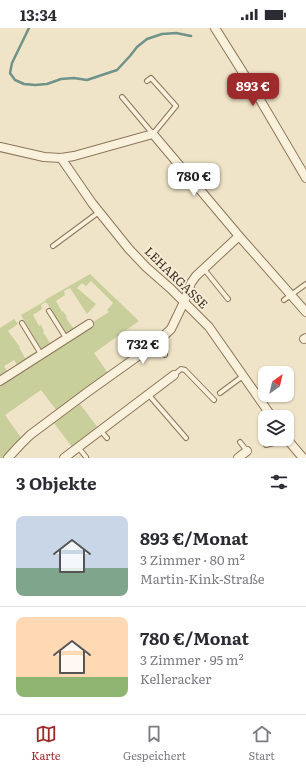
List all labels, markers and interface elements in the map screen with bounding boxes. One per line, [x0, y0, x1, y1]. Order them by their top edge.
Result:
text: 13:34 [20, 3, 57, 26]
pin: 893 € [225, 73, 281, 107]
text: 893 € [236, 76, 270, 95]
pin: 780 € [166, 163, 222, 197]
text: 780 € [177, 166, 211, 185]
street label: LEHARGASSE [141, 242, 213, 313]
pin: 732 € [115, 331, 171, 365]
text: 732 € [127, 334, 159, 353]
north arrow [258, 366, 294, 402]
map controls [258, 366, 294, 446]
button: layers [258, 410, 294, 446]
text: 3 Objekte [16, 470, 97, 495]
icon: filters [268, 471, 290, 493]
text: 893 €/Monat [140, 525, 248, 550]
icon: home [48, 532, 96, 580]
text: 3 Zimmer · 80 m² [140, 550, 245, 569]
text: Martin-Kink-Straße [140, 569, 265, 588]
text: 780 €/Monat [140, 625, 249, 650]
icon: home [48, 633, 96, 681]
text: 3 Zimmer · 95 m² [140, 650, 244, 669]
text: Kelleracker [140, 669, 211, 688]
tab: Karte [31, 723, 61, 763]
tab: Gespeichert [123, 723, 186, 763]
tab: Start [248, 723, 275, 763]

